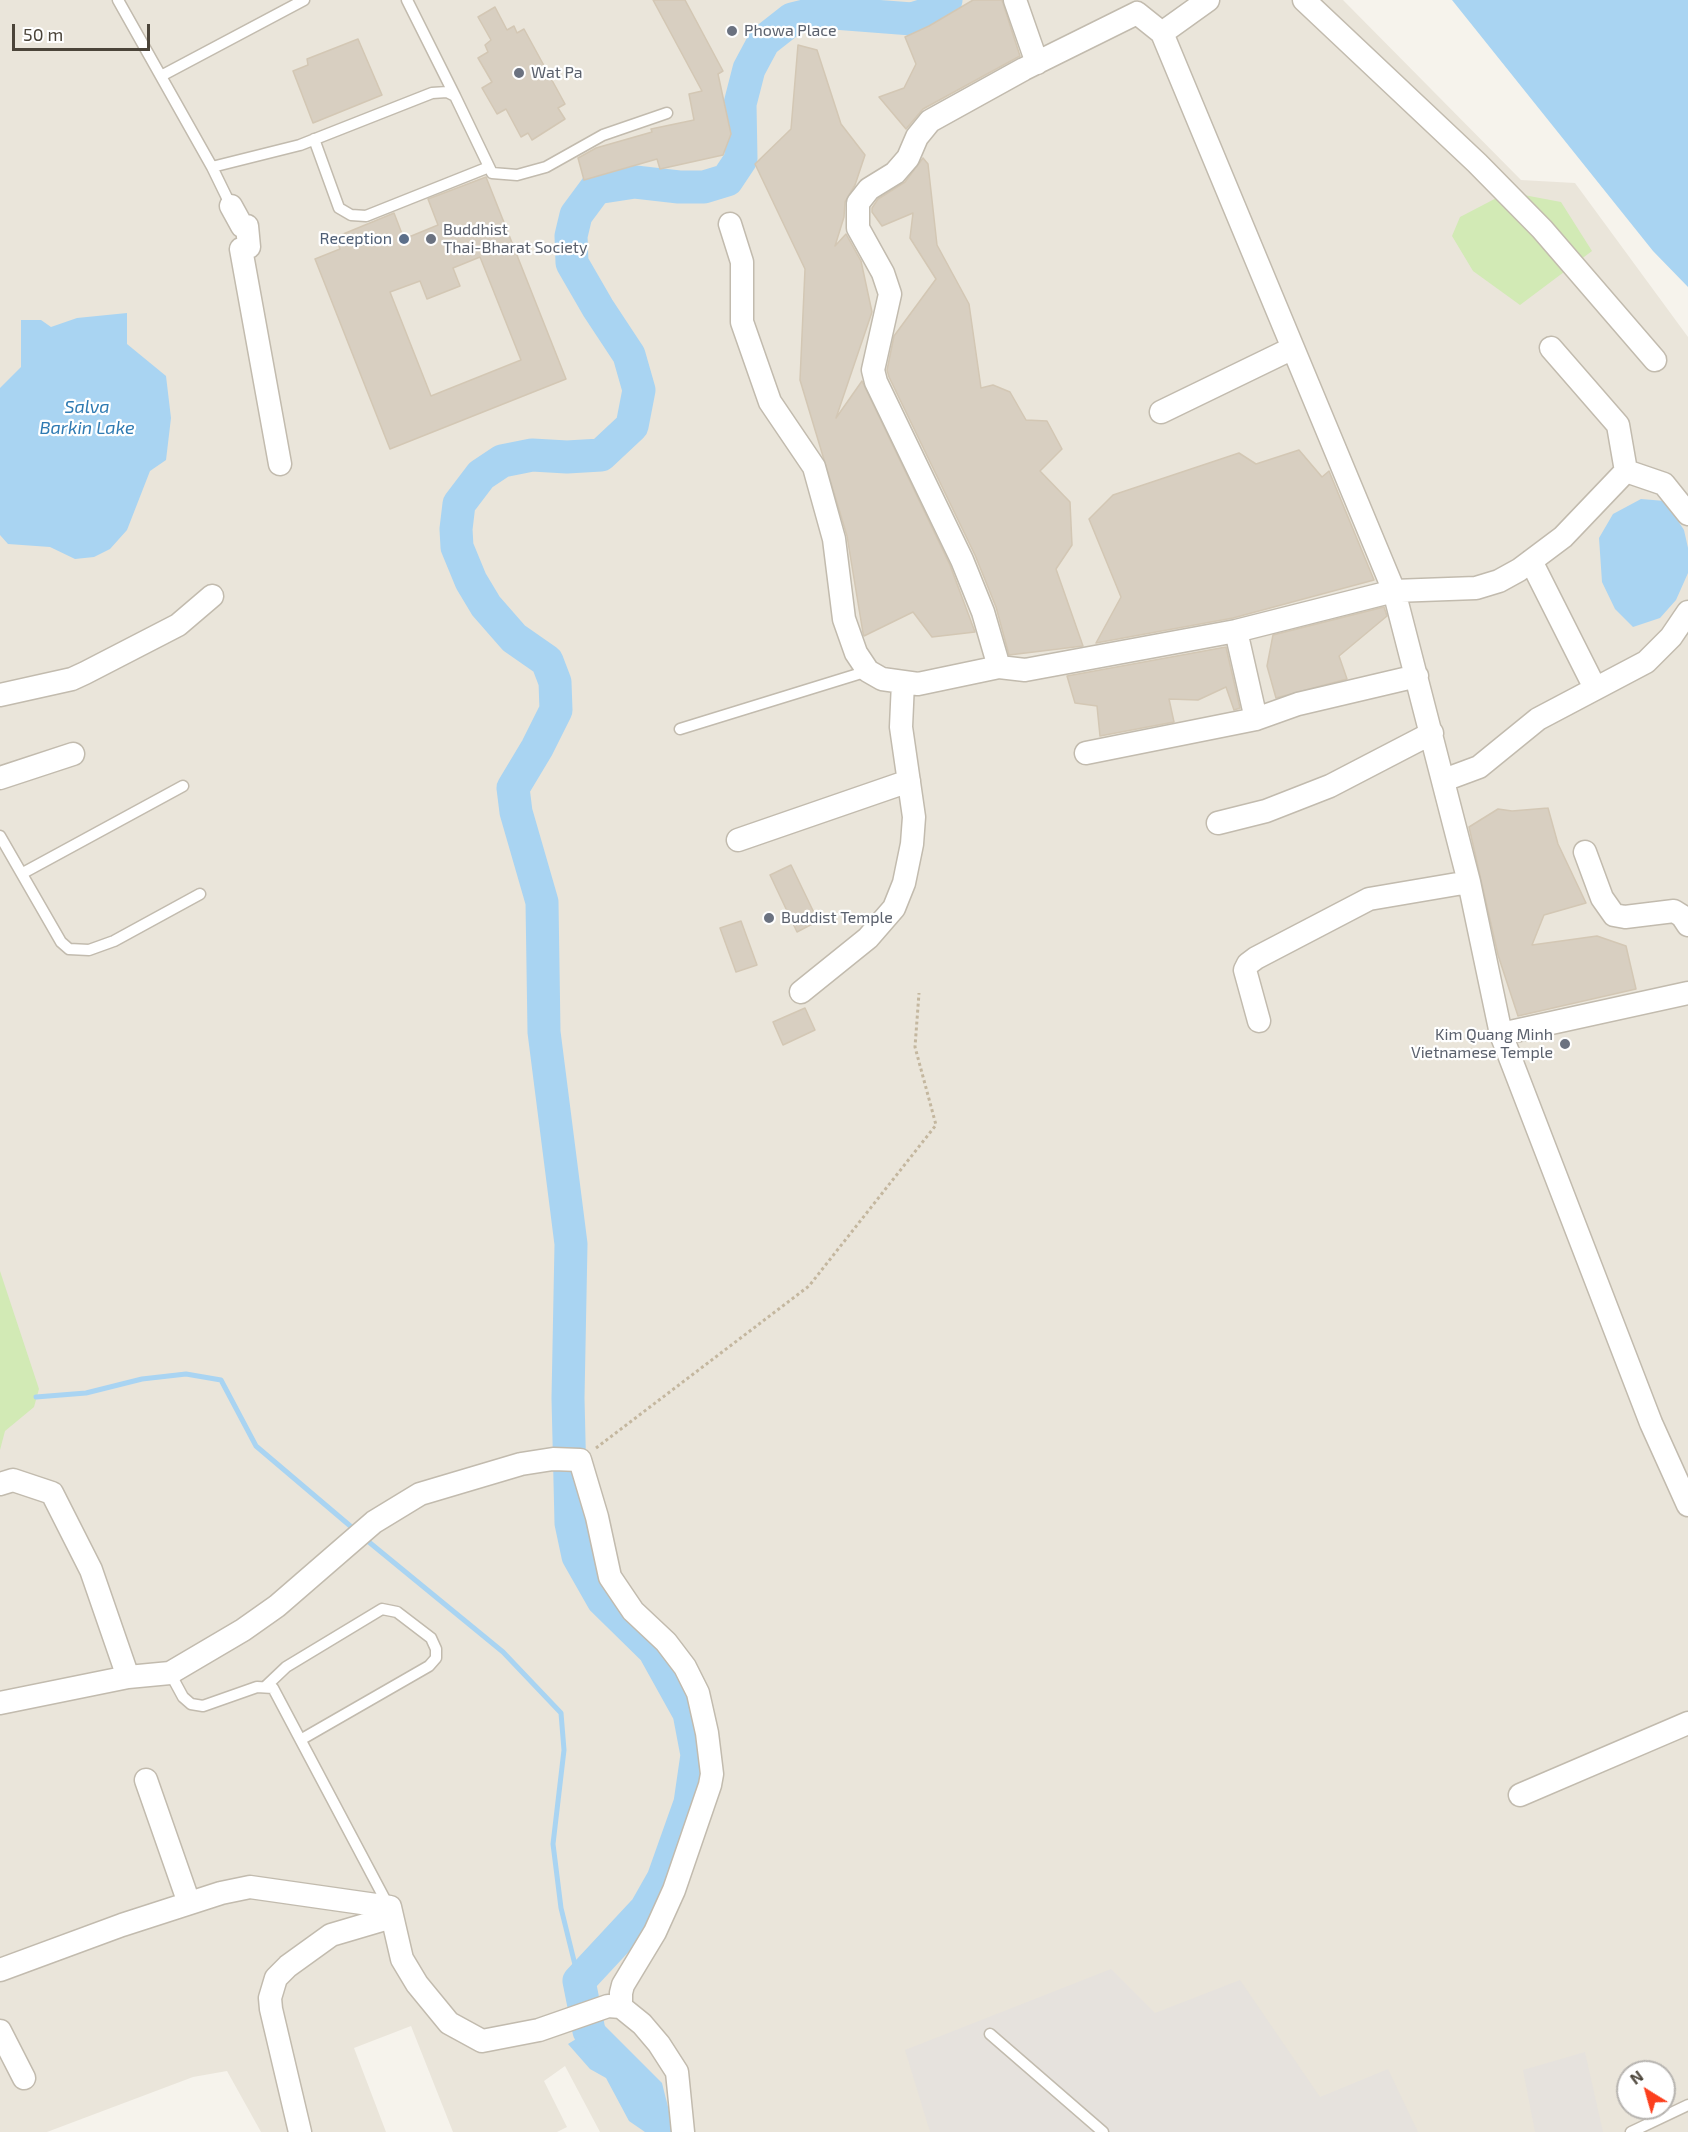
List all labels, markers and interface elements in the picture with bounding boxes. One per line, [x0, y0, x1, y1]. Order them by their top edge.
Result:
scale bar [15, 12, 153, 50]
place label: Phowa Place [744, 21, 837, 41]
text: 50 m [23, 23, 63, 45]
marker: Phowa Place [725, 24, 739, 38]
place label: Wat Pa [531, 63, 583, 83]
marker: Wat Pa [512, 66, 526, 80]
place label: Buddhist Thai-Bharat Society [443, 220, 587, 258]
place label: Reception [320, 229, 392, 249]
marker: Reception [397, 232, 411, 246]
marker: Buddhist Thai-Bharat Society [424, 232, 438, 246]
water label: Salva Barkin Lake [39, 396, 135, 438]
place label: Buddist Temple [781, 908, 893, 928]
marker: Buddist Temple [762, 911, 776, 925]
place label: Kim Quang Minh Vietnamese Temple [1411, 1025, 1553, 1063]
marker: Kim Quang Minh Vietnamese Temple [1558, 1037, 1572, 1051]
north arrow [1616, 2060, 1676, 2120]
text: N [1626, 2066, 1646, 2088]

